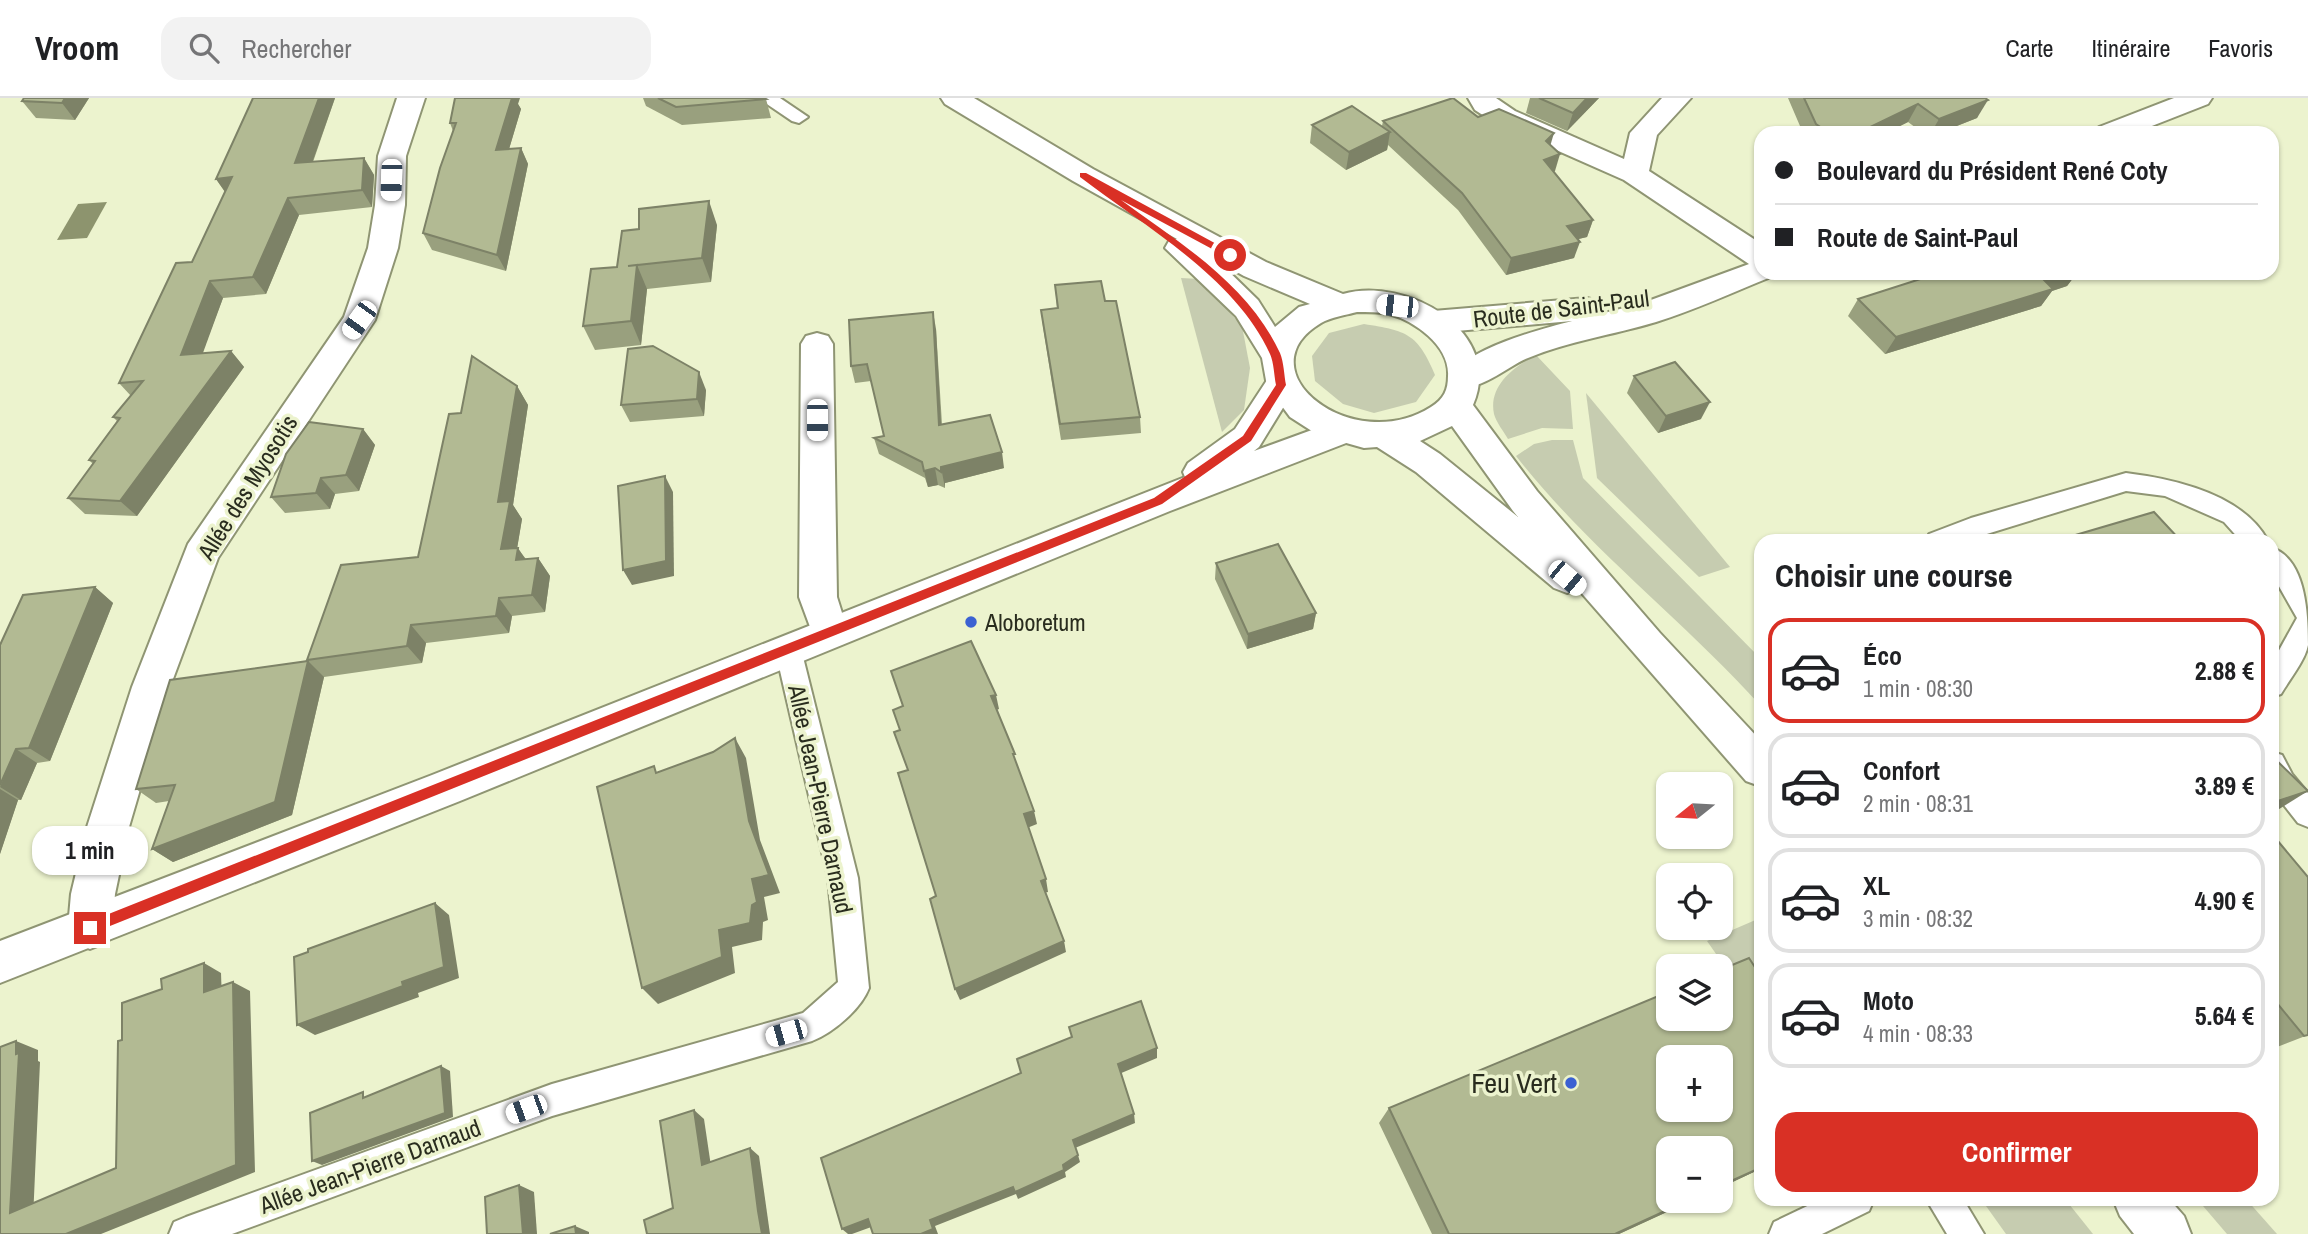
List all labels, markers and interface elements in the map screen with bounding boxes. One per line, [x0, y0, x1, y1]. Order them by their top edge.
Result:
search box [161, 17, 651, 80]
text: Vroom [35, 26, 119, 70]
icon: search [185, 29, 223, 67]
text: Rechercher [241, 31, 351, 66]
text: Carte [2005, 32, 2054, 64]
text: Itinéraire [2092, 32, 2170, 64]
text: Favoris [2208, 32, 2273, 64]
text: Boulevard du Président René Coty [1817, 153, 2168, 188]
car [380, 159, 403, 201]
text: Route de Saint-Paul [1817, 220, 2018, 255]
route start [1214, 239, 1246, 271]
street label: Route de Saint-Paul [1471, 281, 1651, 335]
car [1376, 293, 1419, 319]
car [339, 297, 380, 343]
car [807, 399, 828, 441]
street label: Allée des Myosotis [189, 408, 304, 566]
text: Choisir une course [1775, 554, 2013, 597]
car [1545, 556, 1590, 600]
place label: Aloboretum [984, 606, 1086, 638]
marker: Aloboretum [963, 614, 979, 630]
text: Éco [1863, 638, 1902, 673]
icon: car [1779, 639, 1842, 702]
text: 2.88 € [2195, 653, 2254, 688]
text: 1 min · 08:30 [1863, 673, 1973, 704]
street label: Allée Jean-Pierre Darnaud [781, 681, 861, 916]
text: Confort [1863, 753, 1940, 788]
icon: car [1779, 754, 1842, 817]
text: 3.89 € [2195, 768, 2254, 803]
north arrow [1656, 772, 1732, 849]
map controls [1656, 772, 1733, 1213]
text: 2 min · 08:31 [1863, 788, 1973, 819]
callout: 1 min [32, 826, 148, 876]
text: 1 min [65, 835, 115, 866]
button: locate [1656, 863, 1733, 940]
text: XL [1863, 868, 1890, 903]
icon: car [1779, 869, 1842, 932]
text: 4.90 € [2195, 883, 2254, 918]
text: 3 min · 08:32 [1863, 903, 1973, 934]
route end [74, 912, 106, 944]
button: layers [1656, 954, 1733, 1031]
text: Moto [1863, 983, 1914, 1018]
icon: car [1779, 984, 1842, 1047]
text: 5.64 € [2195, 998, 2254, 1033]
car [763, 1017, 810, 1049]
text: 4 min · 08:33 [1863, 1018, 1973, 1049]
button: + [1656, 1045, 1733, 1122]
place label: Feu Vert [1471, 1064, 1557, 1102]
marker: Feu Vert [1563, 1075, 1579, 1091]
car [503, 1092, 550, 1126]
street label: Allée Jean-Pierre Darnaud [254, 1111, 485, 1221]
button: Confirmer [1775, 1112, 2258, 1192]
button: − [1656, 1136, 1733, 1213]

